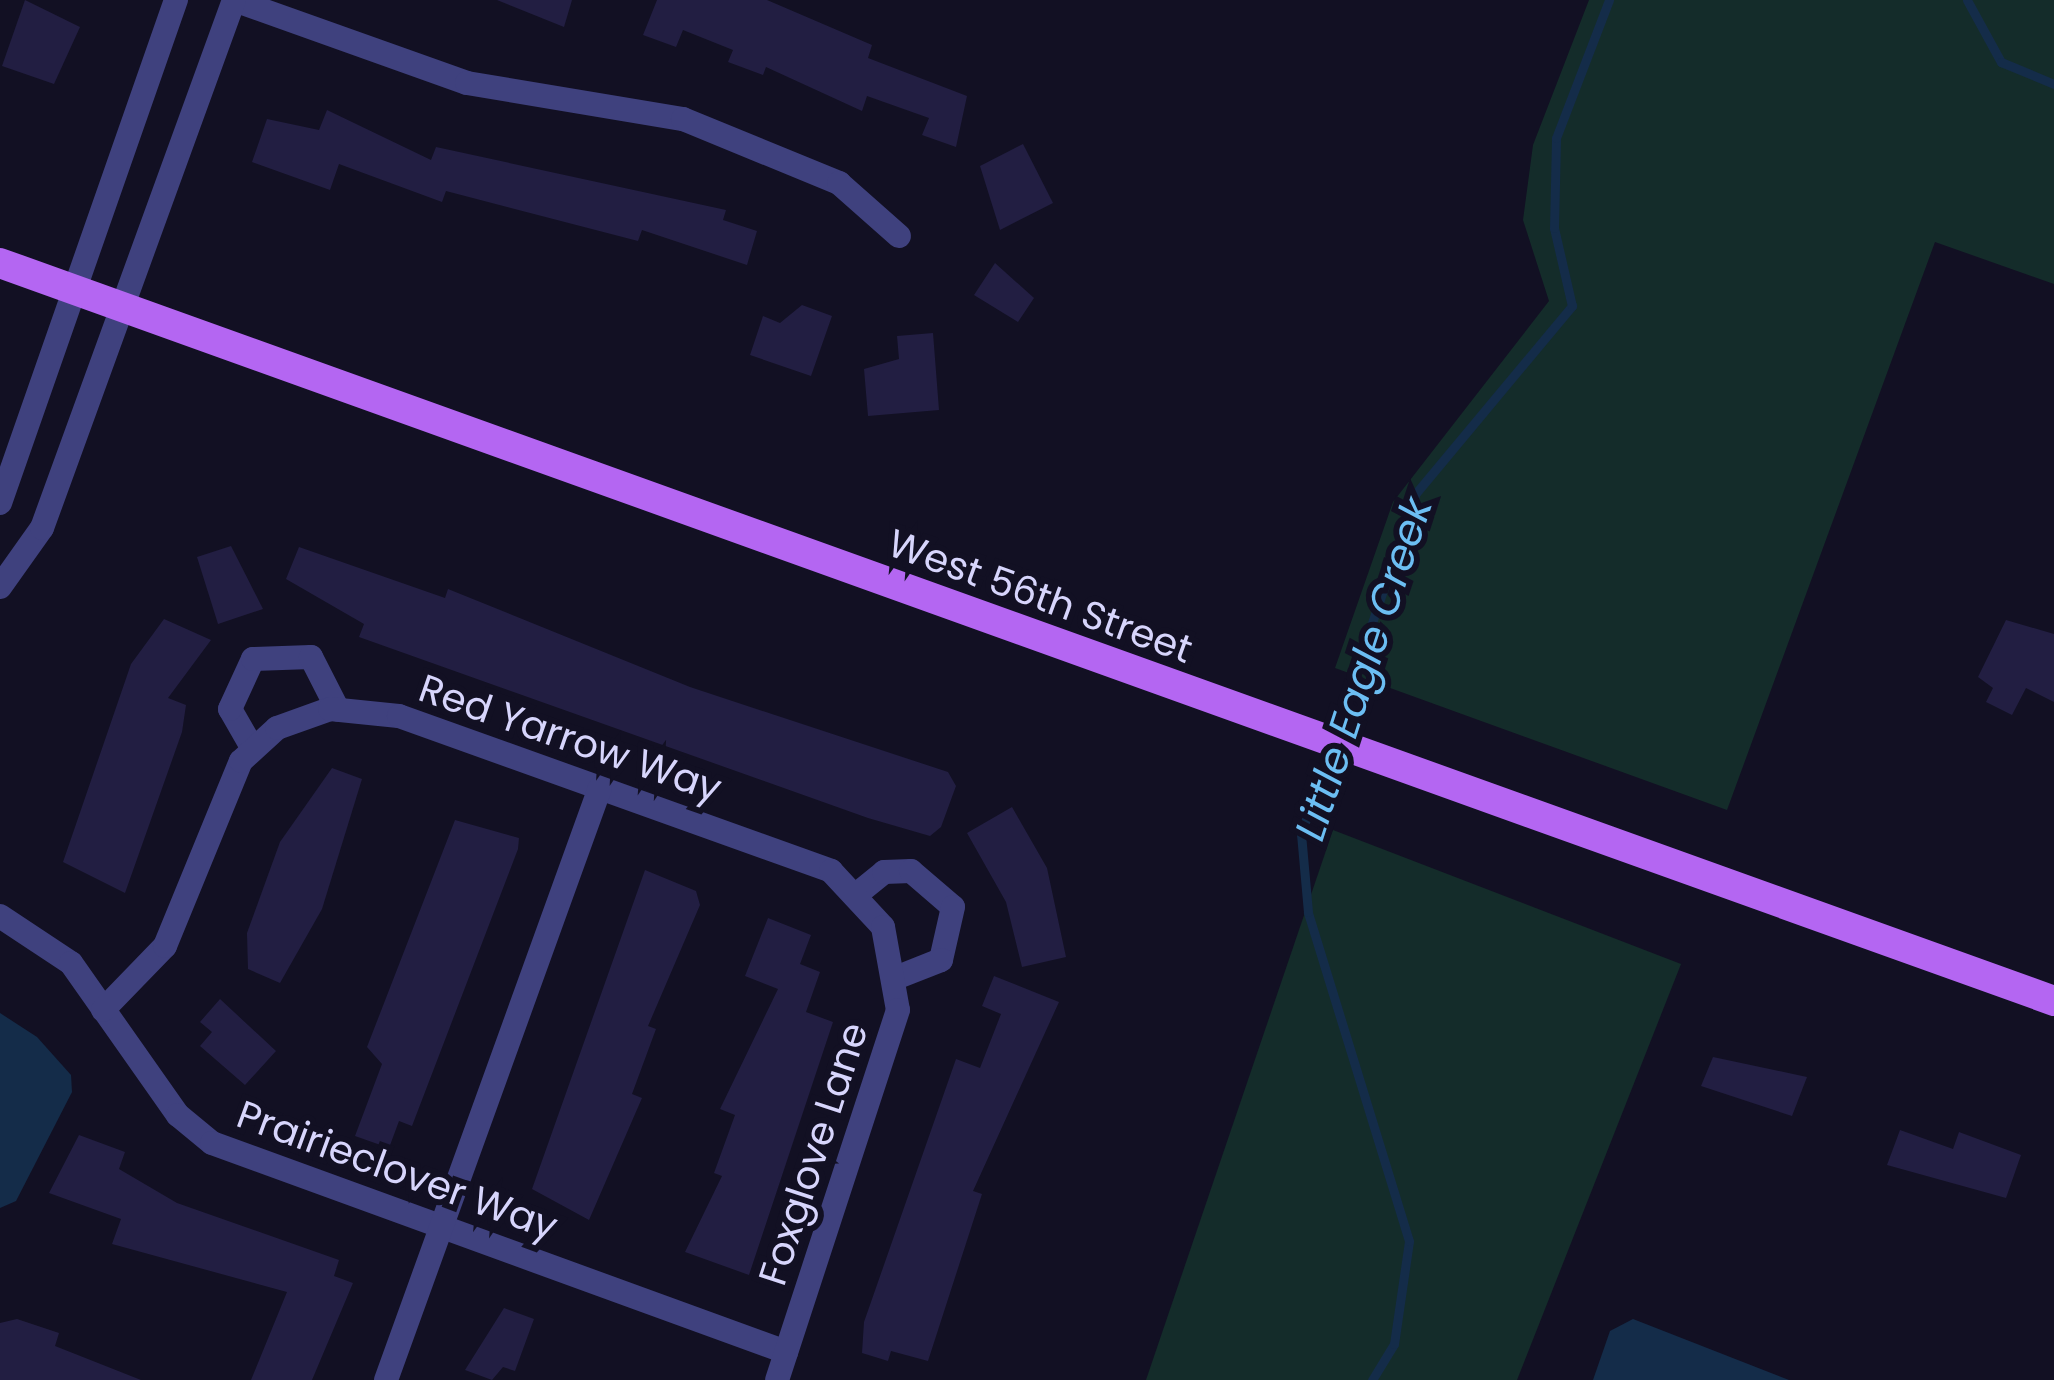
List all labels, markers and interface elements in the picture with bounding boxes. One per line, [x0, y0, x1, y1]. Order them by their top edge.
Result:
water label: Little Eagle Creek [1285, 491, 1443, 847]
street label: West 56th Street [882, 520, 1198, 674]
street label: Red Yarrow Way [413, 665, 727, 813]
street label: Foxglove Lane [750, 1017, 878, 1291]
street label: Prairieclover Way [231, 1091, 563, 1251]

